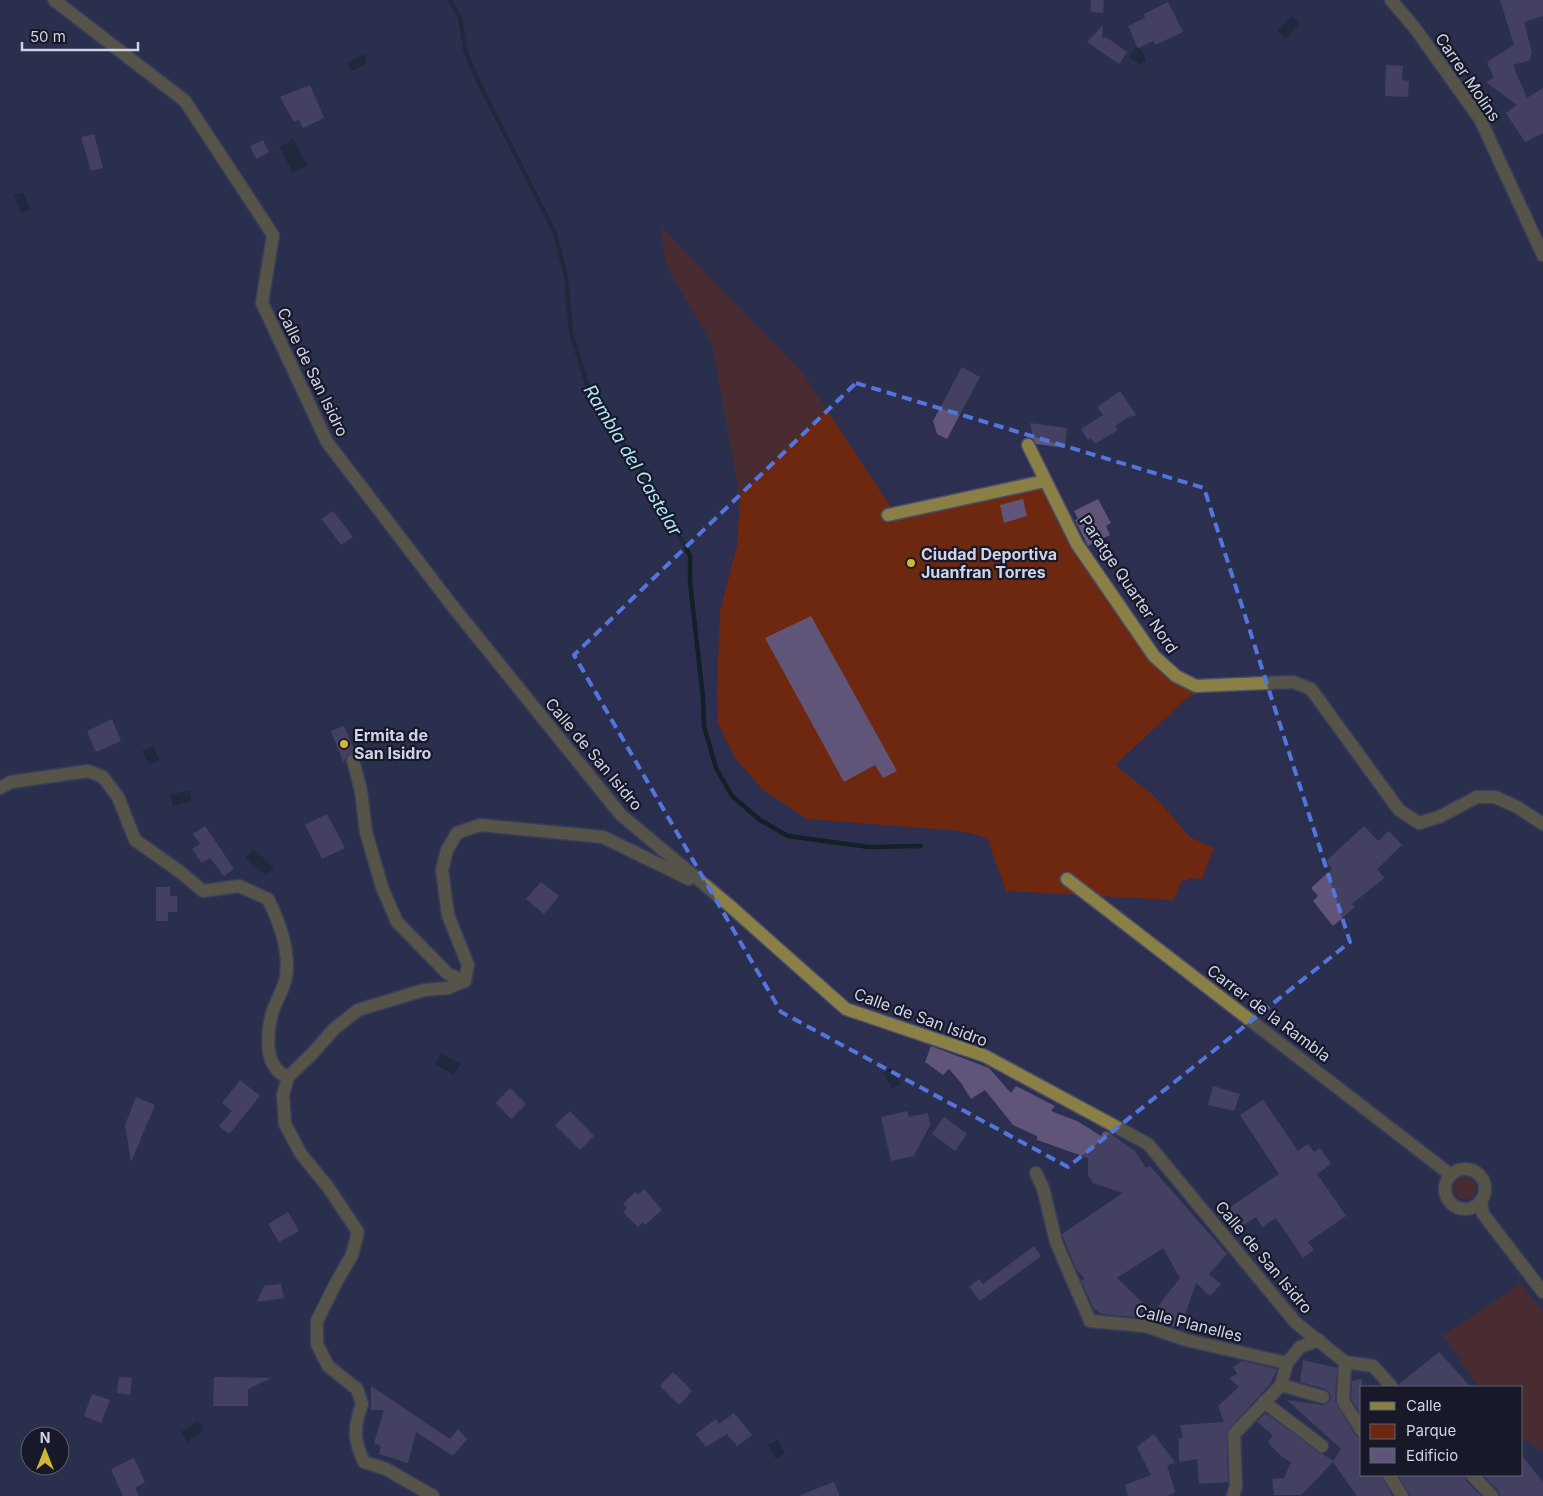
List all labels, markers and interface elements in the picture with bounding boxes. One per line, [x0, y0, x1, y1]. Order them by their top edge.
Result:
scale bar [22, 20, 139, 52]
text: 50 m [30, 27, 66, 46]
street label: Carrer Molins [1431, 29, 1505, 125]
street label: Calle de San Isidro [273, 304, 353, 440]
water label: Rambla del Castelar [580, 381, 687, 540]
street label: Paratge Quarter Nord [1075, 511, 1183, 657]
place label: Ciudad Deportiva Juanfran Torres [921, 544, 1057, 582]
marker: Ciudad Deportiva Juanfran Torres [905, 557, 917, 569]
street label: Calle de San Isidro [541, 694, 647, 814]
place label: Ermita de San Isidro [354, 725, 432, 763]
marker: Ermita de San Isidro [338, 738, 350, 750]
street label: Carrer de la Rambla [1203, 960, 1335, 1066]
street label: Calle de San Isidro [851, 984, 991, 1050]
street label: Calle de San Isidro [1211, 1197, 1317, 1317]
street label: Calle Planelles [1133, 1300, 1245, 1346]
legend [1360, 1386, 1523, 1476]
text: Calle [1406, 1396, 1441, 1415]
text: Parque [1406, 1421, 1456, 1440]
north arrow [20, 1426, 70, 1476]
text: N [40, 1429, 50, 1446]
text: Edificio [1406, 1446, 1458, 1465]

